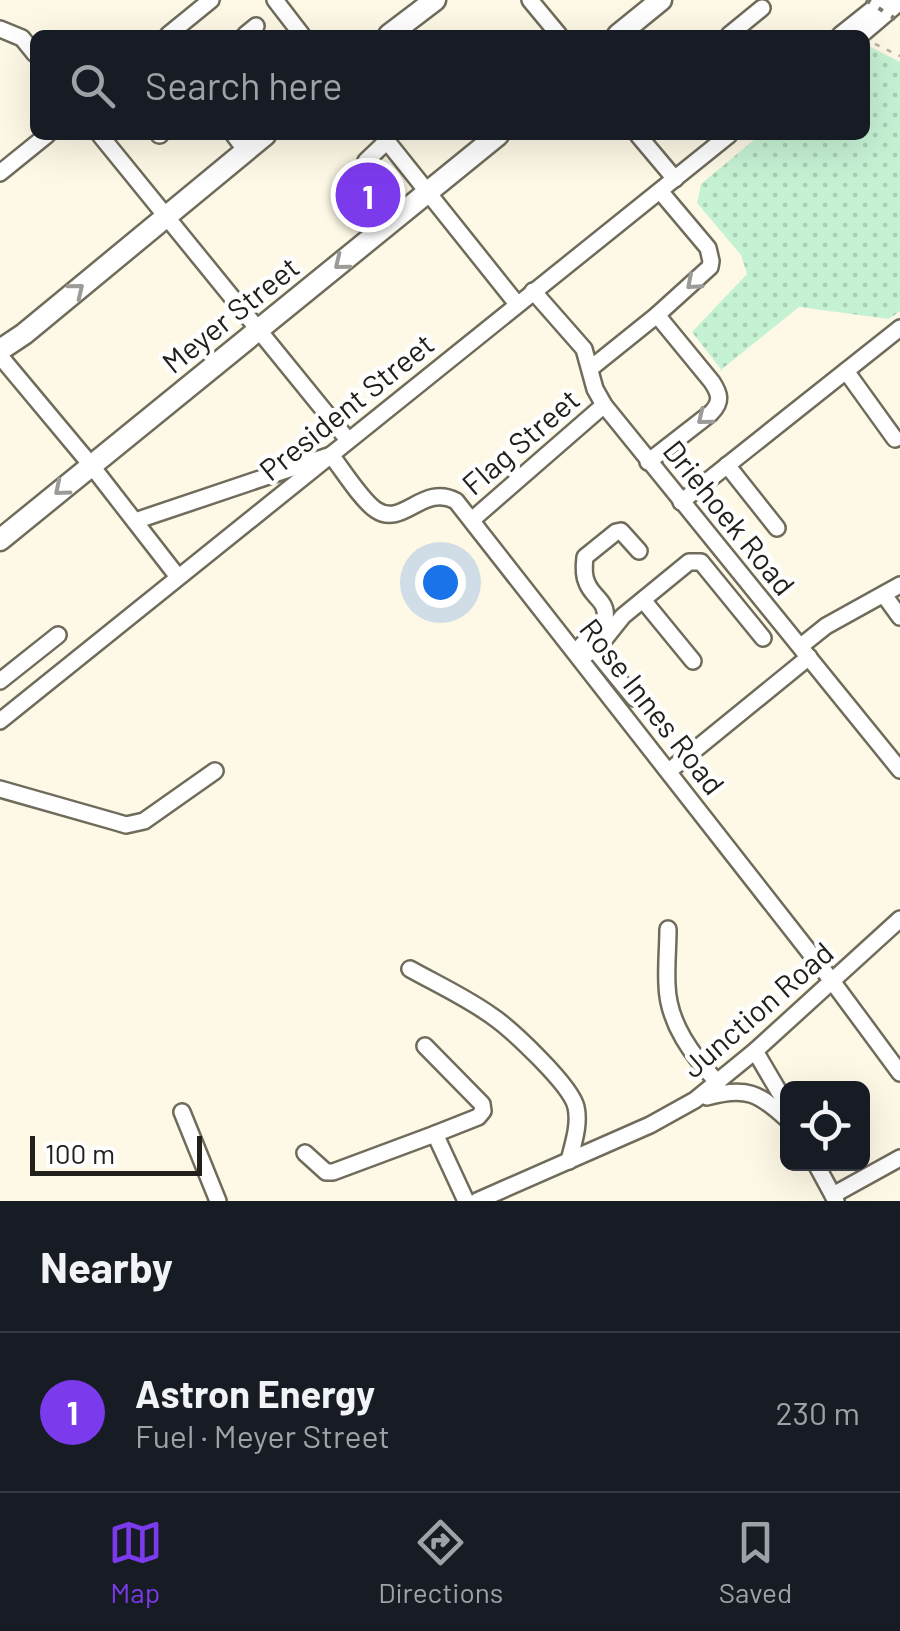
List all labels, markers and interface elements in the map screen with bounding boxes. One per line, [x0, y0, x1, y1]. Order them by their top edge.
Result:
search box [30, 30, 870, 140]
icon: search [65, 58, 120, 113]
text: Search here [145, 62, 343, 108]
pin: 1 [336, 158, 400, 232]
street label: Meyer Street [154, 248, 306, 380]
one-way arrow [334, 251, 352, 269]
one-way arrow [686, 271, 705, 289]
one-way arrow [66, 284, 84, 302]
street label: President Street [252, 325, 440, 487]
street label: Flag Street [454, 380, 586, 502]
one-way arrow [697, 406, 715, 424]
street label: Driehoek Road [657, 432, 803, 602]
one-way arrow [54, 477, 72, 495]
your location [415, 557, 466, 608]
street label: Rose Innes Road [573, 611, 733, 801]
street label: Junction Road [674, 934, 840, 1084]
map controls [780, 1081, 870, 1171]
button: locate [780, 1081, 870, 1171]
scale bar [30, 1131, 202, 1176]
text: 100 m [45, 1136, 115, 1170]
text: Nearby [40, 1241, 173, 1291]
text: Astron Energy [135, 1370, 375, 1416]
text: 1 [67, 1393, 78, 1431]
text: 230 m [776, 1393, 860, 1431]
text: Fuel · Meyer Street [135, 1416, 390, 1454]
tab: Map [108, 1515, 163, 1609]
tab: Directions [378, 1515, 503, 1609]
tab: Saved [719, 1515, 792, 1609]

